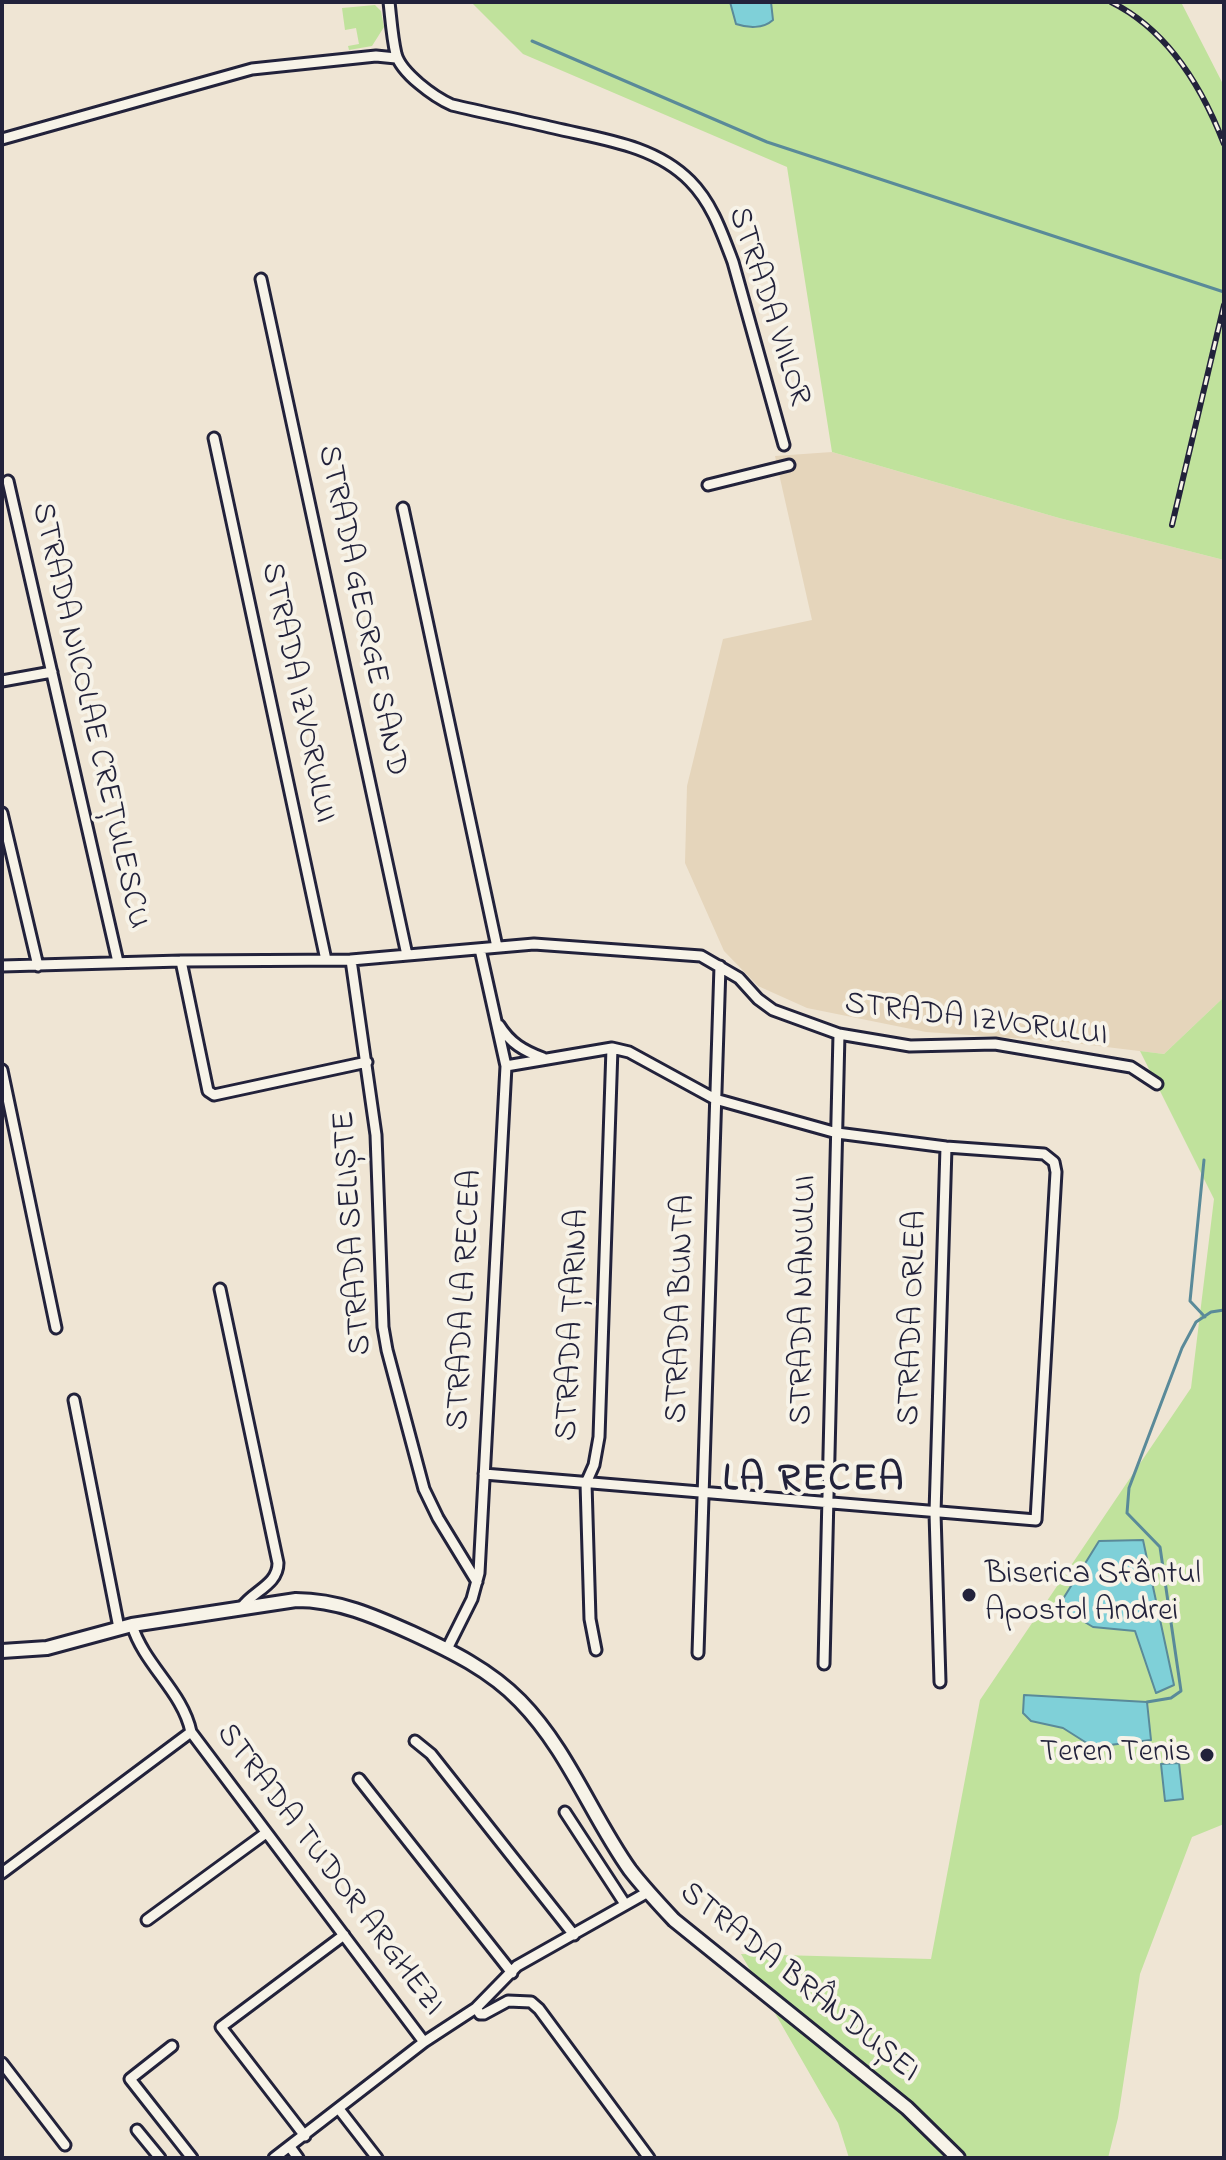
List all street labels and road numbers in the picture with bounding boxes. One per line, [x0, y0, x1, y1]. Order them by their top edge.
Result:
street label: STRADA VIILOR [717, 203, 817, 411]
street label: STRADA GEORGE SAND [306, 442, 414, 780]
street label: STRADA NICOLAE CREȚULESCU [20, 499, 156, 933]
street label: STRADA IZVORULUI [250, 559, 342, 827]
street label: STRADA IZVORULUI [842, 987, 1110, 1057]
street label: STRADA SELIȘTE [327, 1109, 383, 1357]
street label: STRADA LA RECEA [441, 1169, 493, 1431]
street label: STRADA NANULUI [785, 1175, 827, 1425]
street label: STRADA BUNTA [660, 1194, 706, 1424]
street label: STRADA ȚARINA [550, 1208, 600, 1442]
street label: STRADA ORLEA [892, 1210, 938, 1426]
street label: STRADA TUDOR ARGHEZI [206, 1717, 450, 2025]
street label: STRADA BRÂNDUȘEI [670, 1875, 926, 2093]

